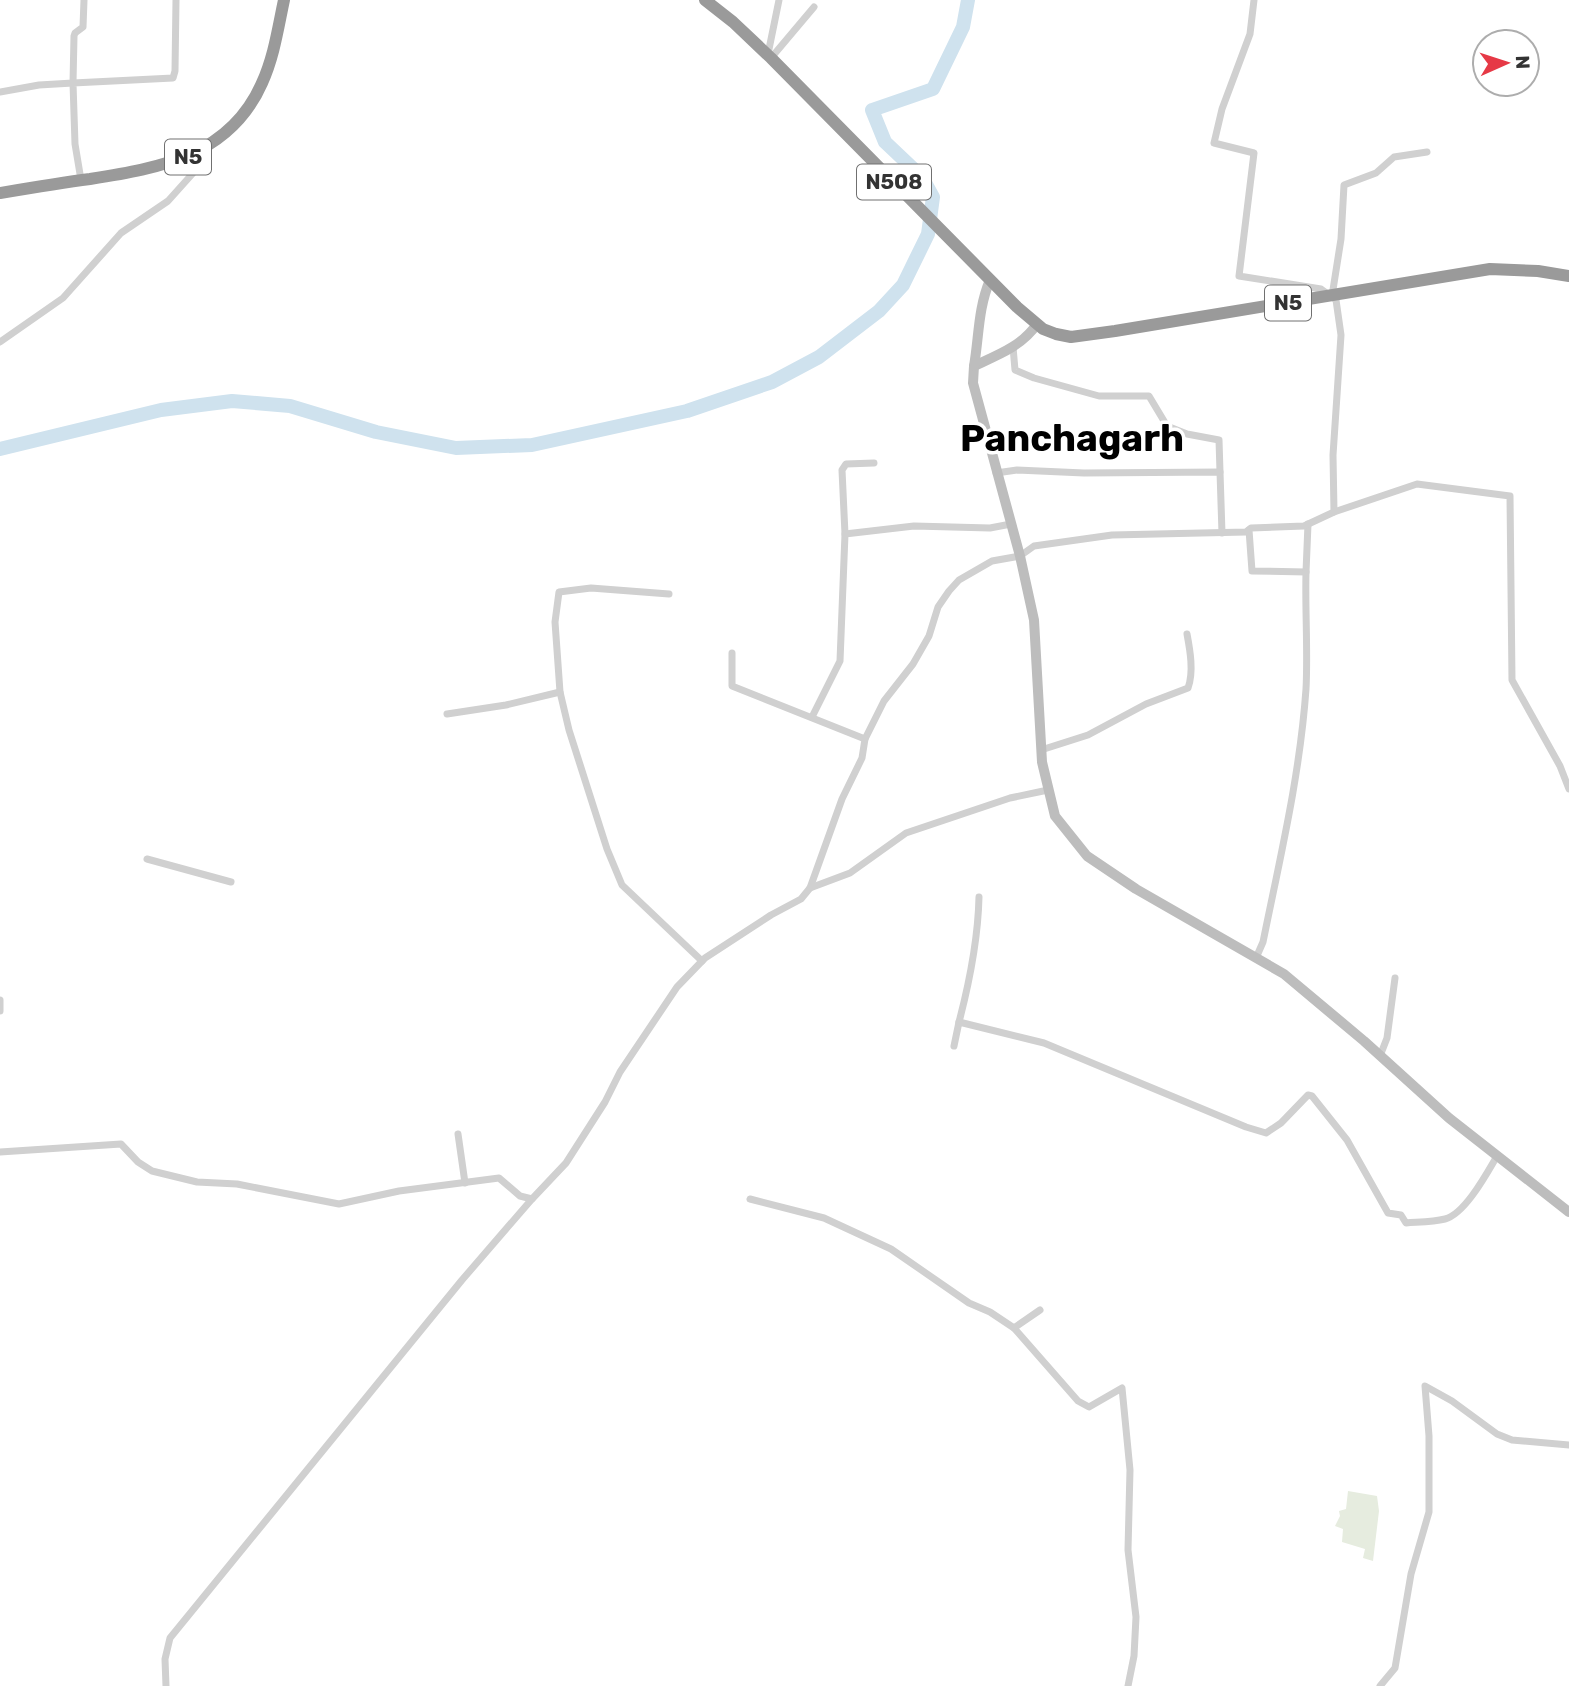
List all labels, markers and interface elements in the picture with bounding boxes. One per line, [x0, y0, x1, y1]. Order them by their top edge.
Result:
north arrow [1471, 28, 1541, 98]
text: N [1511, 55, 1534, 70]
road number: N5 [165, 140, 211, 174]
road number: N508 [857, 164, 931, 200]
road number: N5 [1265, 286, 1311, 320]
district label: Panchagarh [960, 416, 1184, 460]

